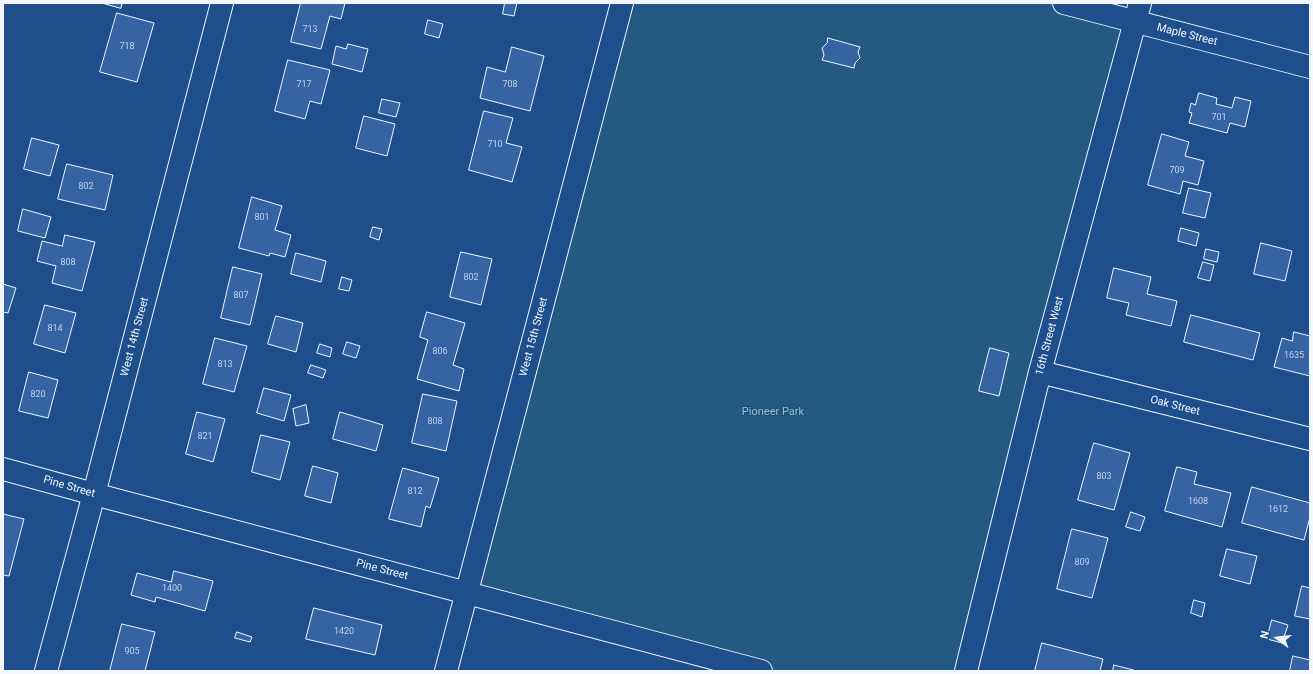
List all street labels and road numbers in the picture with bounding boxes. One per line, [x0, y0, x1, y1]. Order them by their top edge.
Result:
street label: Maple Street [1155, 21, 1219, 49]
street label: 16th Street West [1033, 295, 1067, 377]
street label: West 14th Street [118, 296, 152, 378]
street label: West 15th Street [517, 296, 551, 378]
street label: Oak Street [1149, 393, 1201, 419]
street label: Pine Street [42, 473, 96, 501]
street label: Pine Street [355, 557, 409, 583]

